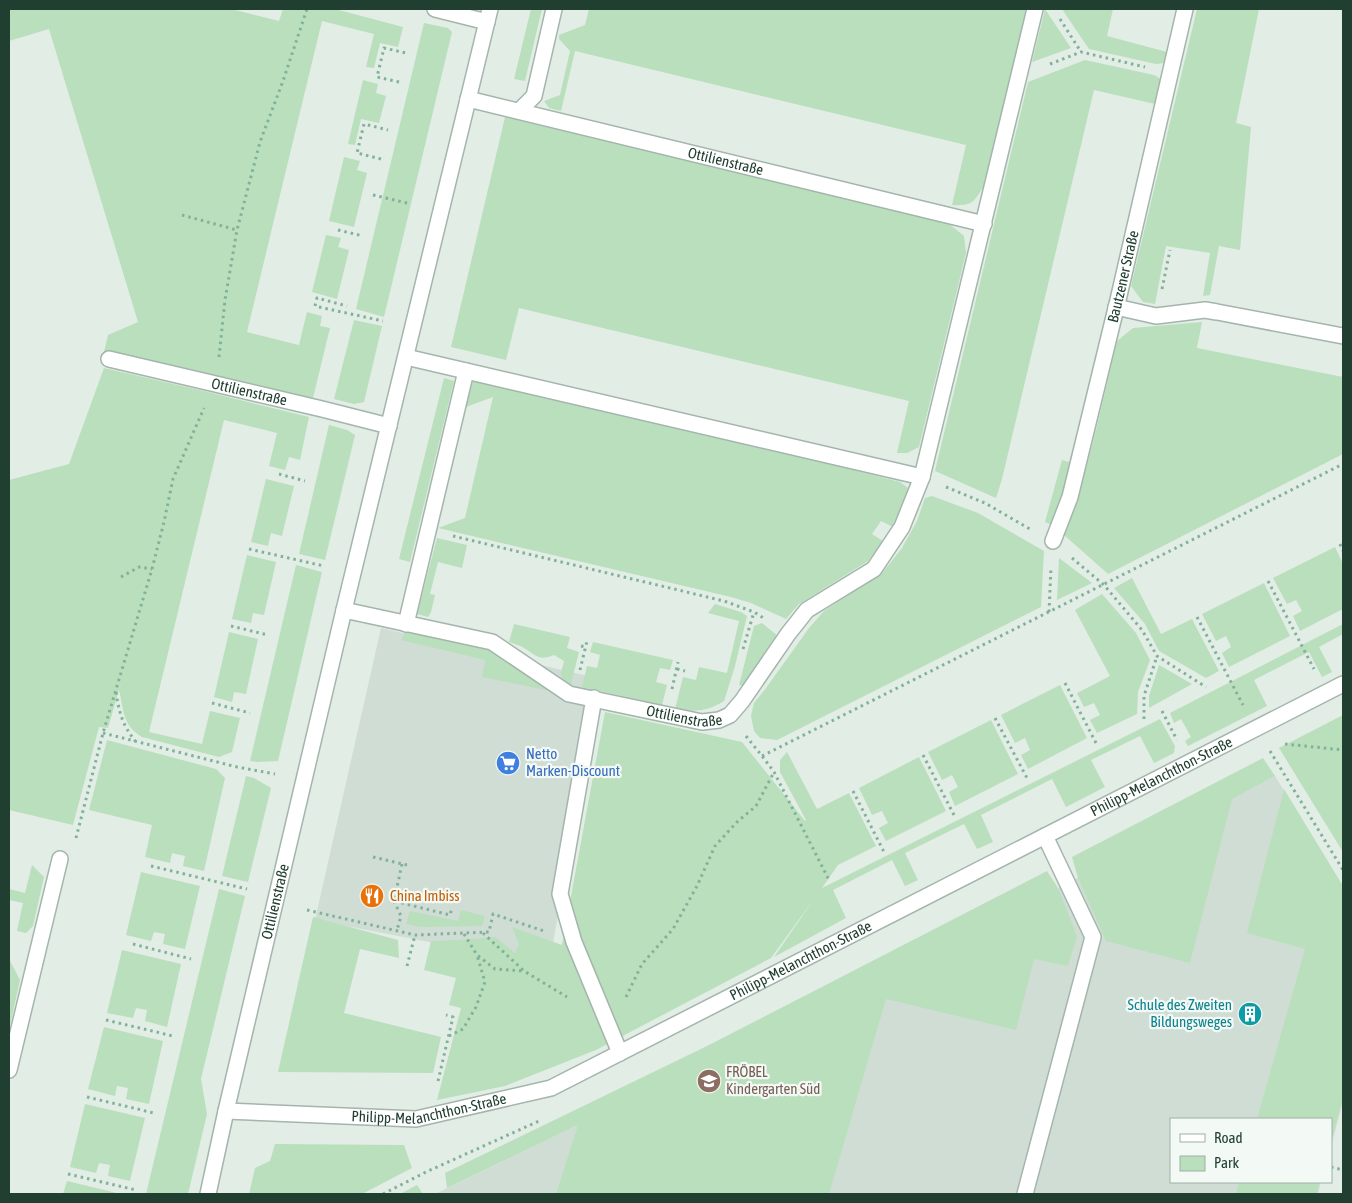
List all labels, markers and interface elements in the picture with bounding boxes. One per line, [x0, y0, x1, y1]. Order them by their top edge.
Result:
street label: Ottilienstraße [686, 144, 765, 178]
street label: Bautzener Straße [1104, 229, 1142, 324]
street label: Ottilienstraße [210, 374, 289, 409]
street label: Ottilienstraße [645, 701, 723, 730]
street label: Philipp-Melanchthon-Straße [1088, 733, 1235, 819]
place label: Netto Marken-Discount [526, 745, 620, 779]
supermarket icon: Netto Marken-Discount [495, 750, 521, 776]
street label: Ottilienstraße [258, 862, 292, 941]
restaurant icon: China Imbiss [359, 883, 385, 909]
place label: China Imbiss [390, 887, 460, 904]
street label: Philipp-Melanchthon-Straße [727, 917, 874, 1003]
place label: Schule des Zweiten Bildungsweges [1128, 996, 1232, 1030]
building icon: Schule des Zweiten Bildungsweges [1237, 1001, 1263, 1027]
place label: FRÖBEL Kindergarten Süd [726, 1063, 820, 1097]
school or university icon: FRÖBEL Kindergarten Süd [696, 1068, 722, 1094]
street label: Philipp-Melanchthon-Straße [351, 1090, 508, 1127]
legend [1170, 1118, 1332, 1183]
text: Road [1214, 1129, 1243, 1146]
text: Park [1214, 1154, 1239, 1171]

